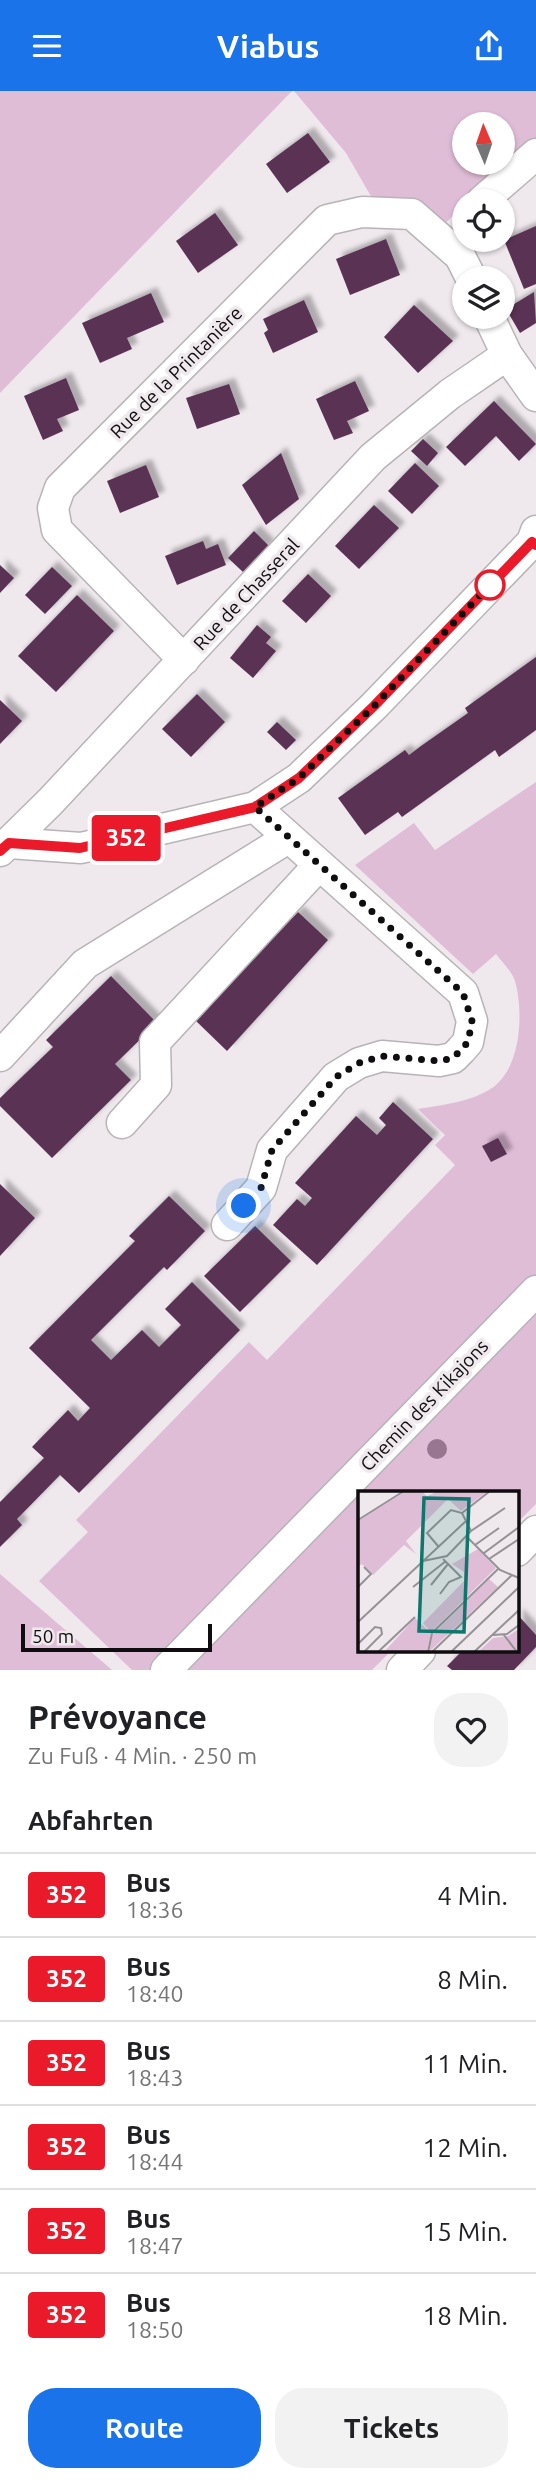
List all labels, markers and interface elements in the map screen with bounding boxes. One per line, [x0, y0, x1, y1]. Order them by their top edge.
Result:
icon: menu [28, 27, 66, 65]
icon: share [470, 27, 508, 65]
text: Viabus [217, 28, 319, 64]
north arrow [452, 112, 514, 175]
map controls [452, 112, 515, 329]
button: locate [452, 189, 515, 252]
button: layers [452, 266, 515, 329]
street label: Rue de la Printanière [105, 301, 247, 443]
street label: Rue de Chasseral [189, 534, 303, 654]
unlabelled marker [475, 570, 505, 600]
line badge: 352 [86, 815, 166, 861]
text: 352 [106, 824, 146, 851]
your location [226, 1188, 261, 1223]
street label: Chemin des Kikajons [356, 1335, 492, 1475]
inset map [358, 1491, 518, 1653]
scale bar [21, 1621, 212, 1653]
text: 50 m [32, 1625, 74, 1647]
button: heart [434, 1693, 508, 1767]
text: Prévoyance [28, 1698, 207, 1735]
text: Zu Fuß · 4 Min. · 250 m [28, 1743, 257, 1768]
text: Abfahrten [28, 1806, 153, 1835]
text: Bus [126, 1868, 171, 1897]
text: 352 [46, 1881, 87, 1908]
text: 4 Min. [437, 1881, 508, 1910]
text: 18:36 [126, 1897, 184, 1922]
text: Bus [126, 1952, 171, 1981]
text: 352 [46, 1965, 87, 1992]
text: 8 Min. [437, 1965, 508, 1994]
text: 18:40 [126, 1981, 184, 2006]
text: Bus [126, 2036, 171, 2065]
text: 352 [46, 2049, 87, 2076]
text: 11 Min. [423, 2049, 508, 2078]
text: 18:43 [126, 2065, 184, 2090]
text: Bus [126, 2120, 171, 2149]
text: 352 [46, 2133, 87, 2160]
text: 12 Min. [423, 2133, 508, 2162]
text: 18:44 [126, 2149, 184, 2174]
text: Bus [126, 2204, 171, 2233]
text: 352 [46, 2217, 87, 2244]
text: 15 Min. [423, 2217, 508, 2246]
text: 18:47 [126, 2233, 184, 2258]
text: Bus [126, 2288, 171, 2317]
text: 352 [46, 2301, 87, 2328]
text: 18 Min. [423, 2301, 508, 2330]
text: 18:50 [126, 2317, 184, 2342]
button: Route [28, 2388, 261, 2468]
button: Tickets [275, 2388, 508, 2468]

